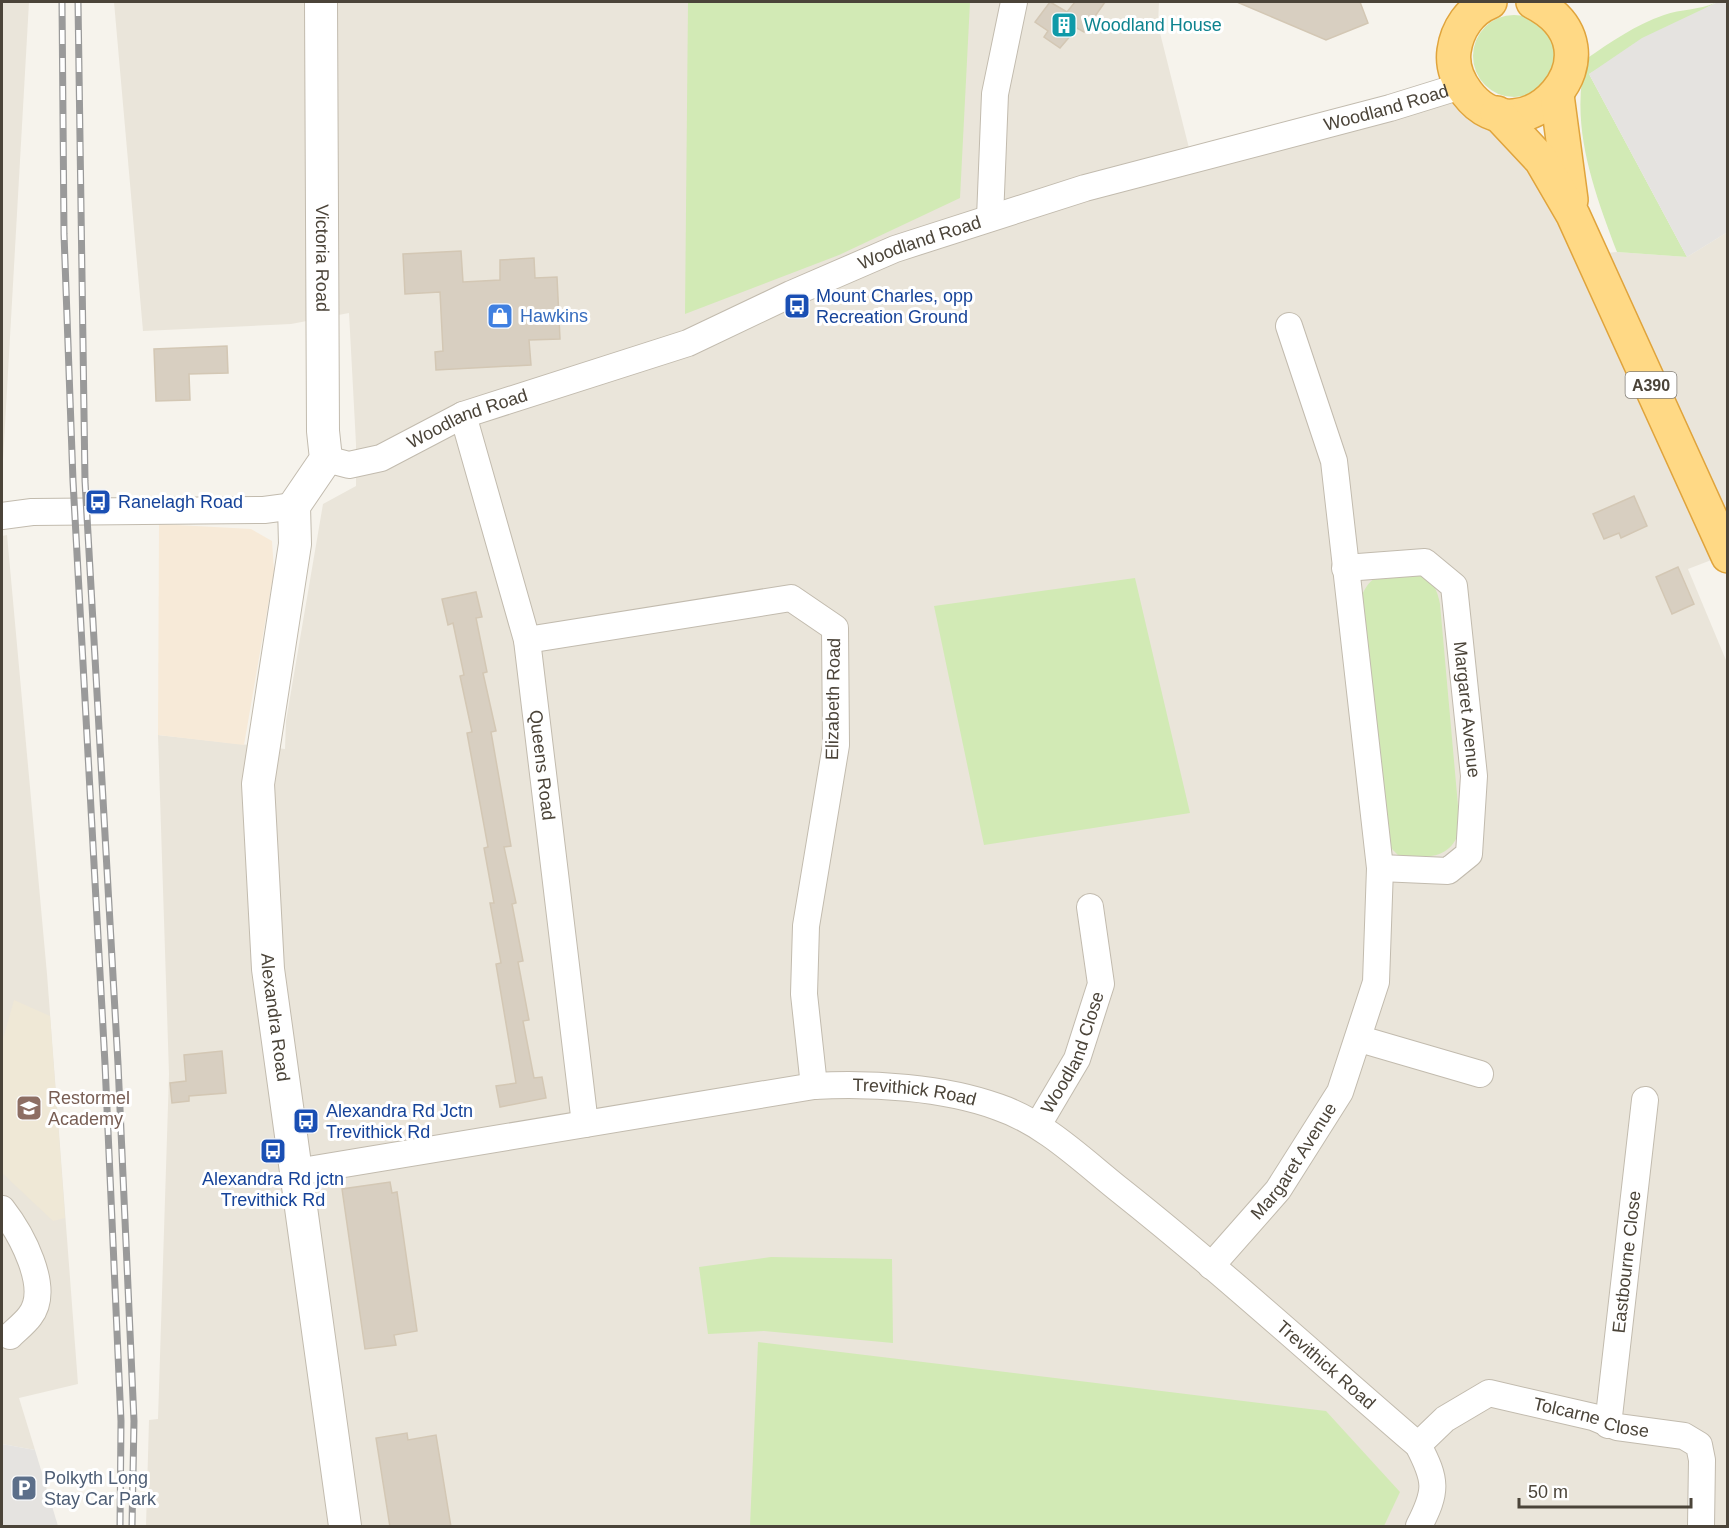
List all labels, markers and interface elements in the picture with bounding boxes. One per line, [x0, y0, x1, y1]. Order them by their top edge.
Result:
building icon: Woodland House [1049, 10, 1079, 40]
place label: Woodland House [1084, 15, 1222, 35]
street label: Woodland Road [1322, 80, 1451, 135]
street label: Victoria Road [312, 204, 332, 312]
street label: Woodland Road [855, 212, 983, 274]
place label: Mount Charles, opp Recreation Ground [816, 286, 973, 327]
bus stop icon: Mount Charles, opp Recreation Ground [782, 291, 812, 321]
shop icon: Hawkins [485, 301, 515, 331]
place label: Hawkins [520, 306, 588, 326]
road number: A390 [1626, 372, 1676, 398]
street label: Woodland Road [404, 385, 530, 452]
bus stop icon: Ranelagh Road [83, 487, 113, 517]
place label: Ranelagh Road [118, 492, 243, 512]
street label: Elizabeth Road [822, 638, 844, 760]
street label: Margaret Avenue [1450, 640, 1484, 779]
street label: Queens Road [525, 709, 559, 822]
street label: Alexandra Road [257, 953, 293, 1083]
street label: Woodland Close [1037, 989, 1108, 1117]
street label: Trevithick Road [853, 1075, 978, 1110]
place label: Restormel Academy [48, 1088, 130, 1129]
school or university icon: Restormel Academy [14, 1093, 44, 1123]
street label: Margaret Avenue [1247, 1099, 1341, 1223]
place label: Alexandra Rd Jctn Trevithick Rd [326, 1101, 473, 1142]
bus stop icon: Alexandra Rd Jctn Trevithick Rd [291, 1106, 321, 1136]
bus stop icon: Alexandra Rd jctn Trevithick Rd [258, 1136, 288, 1166]
place label: Alexandra Rd jctn Trevithick Rd [202, 1169, 344, 1210]
street label: Eastbourne Close [1609, 1190, 1645, 1334]
street label: Trevithick Road [1273, 1316, 1379, 1413]
street label: Tolcarne Close [1531, 1394, 1650, 1441]
place label: Polkyth Long Stay Car Park [44, 1468, 157, 1509]
scale bar [1519, 1471, 1692, 1509]
parking icon: Polkyth Long Stay Car Park [9, 1473, 39, 1503]
text: 50 m [1528, 1482, 1568, 1502]

